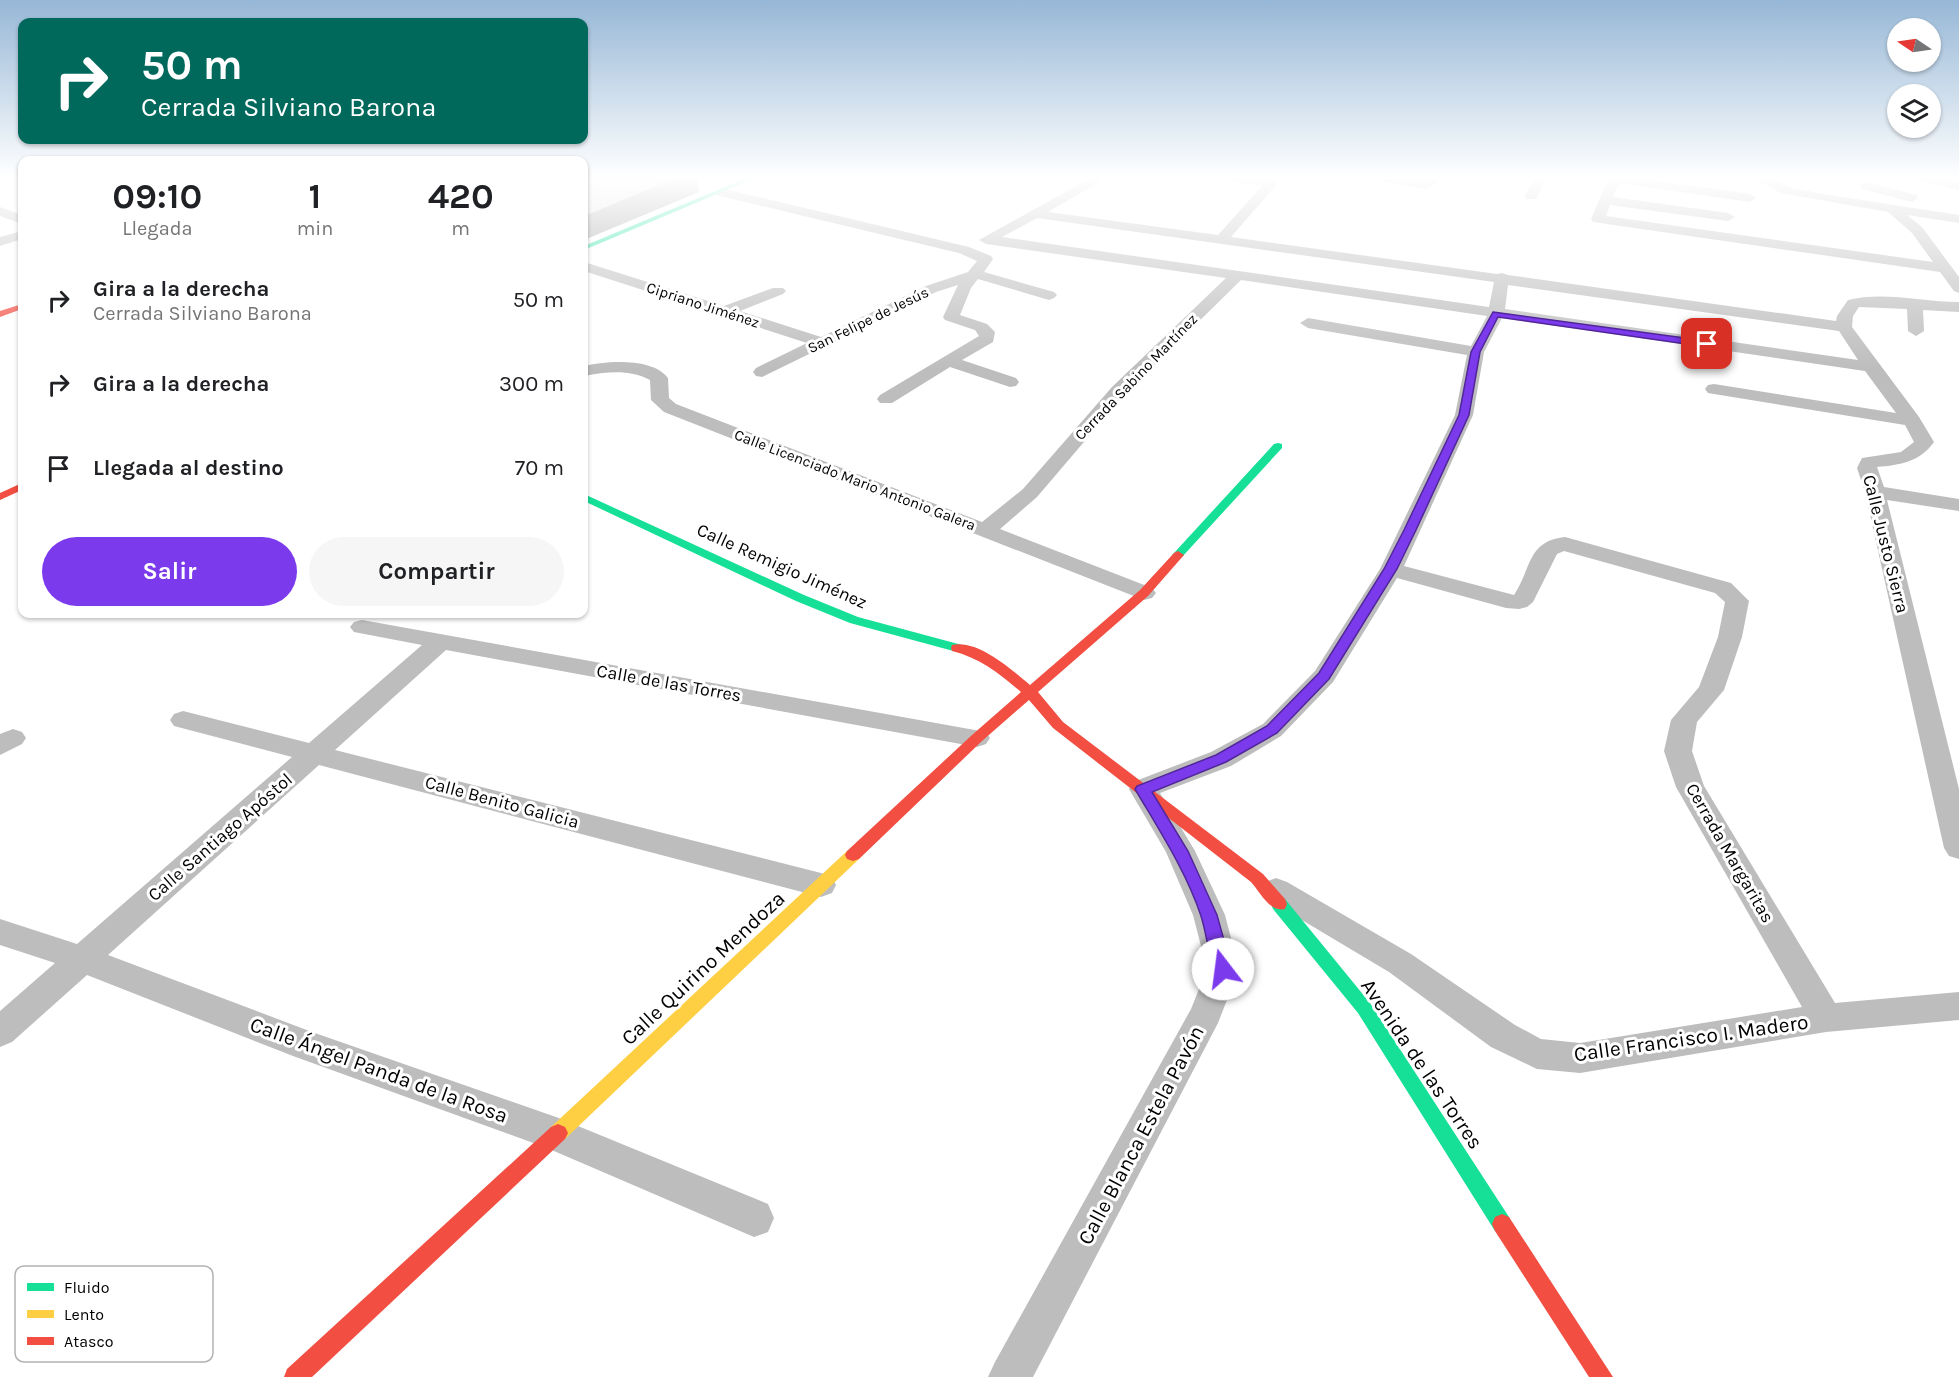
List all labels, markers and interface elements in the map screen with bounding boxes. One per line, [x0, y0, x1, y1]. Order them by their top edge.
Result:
north arrow [1887, 18, 1941, 72]
map controls [1887, 18, 1941, 138]
text: 50 m [141, 40, 243, 90]
icon: right [42, 42, 120, 120]
button: layers [1887, 84, 1941, 138]
text: Cerrada Silviano Barona [141, 91, 436, 123]
text: 09:10 [112, 175, 202, 217]
text: 1 [309, 175, 321, 217]
text: 420 [428, 175, 494, 217]
text: Llegada [122, 217, 193, 240]
text: min [297, 217, 333, 240]
text: m [451, 217, 470, 240]
text: Gira a la derecha [93, 276, 269, 302]
street label: Cipriano Jiménez [644, 278, 762, 332]
street label: San Felipe de Jesús [804, 283, 932, 357]
icon: right [42, 284, 75, 317]
text: 50 m [513, 287, 564, 313]
text: Cerrada Silviano Barona [93, 302, 312, 325]
street label: Cerrada Sabino Martínez [1071, 310, 1201, 444]
pin [1681, 318, 1732, 369]
icon: arrive [1690, 327, 1723, 360]
icon: right [42, 368, 75, 401]
text: Gira a la derecha [93, 371, 269, 397]
text: 300 m [499, 371, 564, 397]
street label: Calle Licenciado Mario Antonio Galera [732, 426, 978, 534]
icon: arrive [42, 452, 75, 485]
text: Llegada al destino [93, 455, 284, 481]
text: 70 m [515, 455, 564, 481]
street label: Calle Justo Sierra [1858, 473, 1914, 615]
street label: Calle Remigio Jiménez [693, 519, 871, 613]
button: Salir [42, 537, 297, 606]
button: Compartir [309, 537, 564, 606]
street label: Calle de las Torres [595, 659, 743, 707]
street label: Calle Santiago Apóstol [143, 768, 297, 906]
street label: Calle Benito Galicia [423, 771, 581, 833]
street label: Cerrada Margaritas [1681, 779, 1779, 927]
street label: Calle Quirino Mendoza [616, 886, 790, 1050]
position arrow [1191, 937, 1255, 1001]
street label: Avenida de las Torres [1356, 974, 1488, 1154]
street label: Calle Francisco I. Madero [1572, 1010, 1810, 1066]
street label: Calle Ángel Panda de la Rosa [247, 1012, 511, 1128]
street label: Calle Blanca Estela Pavón [1073, 1021, 1209, 1249]
legend [15, 1266, 213, 1362]
text: Fluido [64, 1278, 110, 1297]
text: Lento [64, 1305, 104, 1324]
text: Atasco [64, 1332, 113, 1351]

